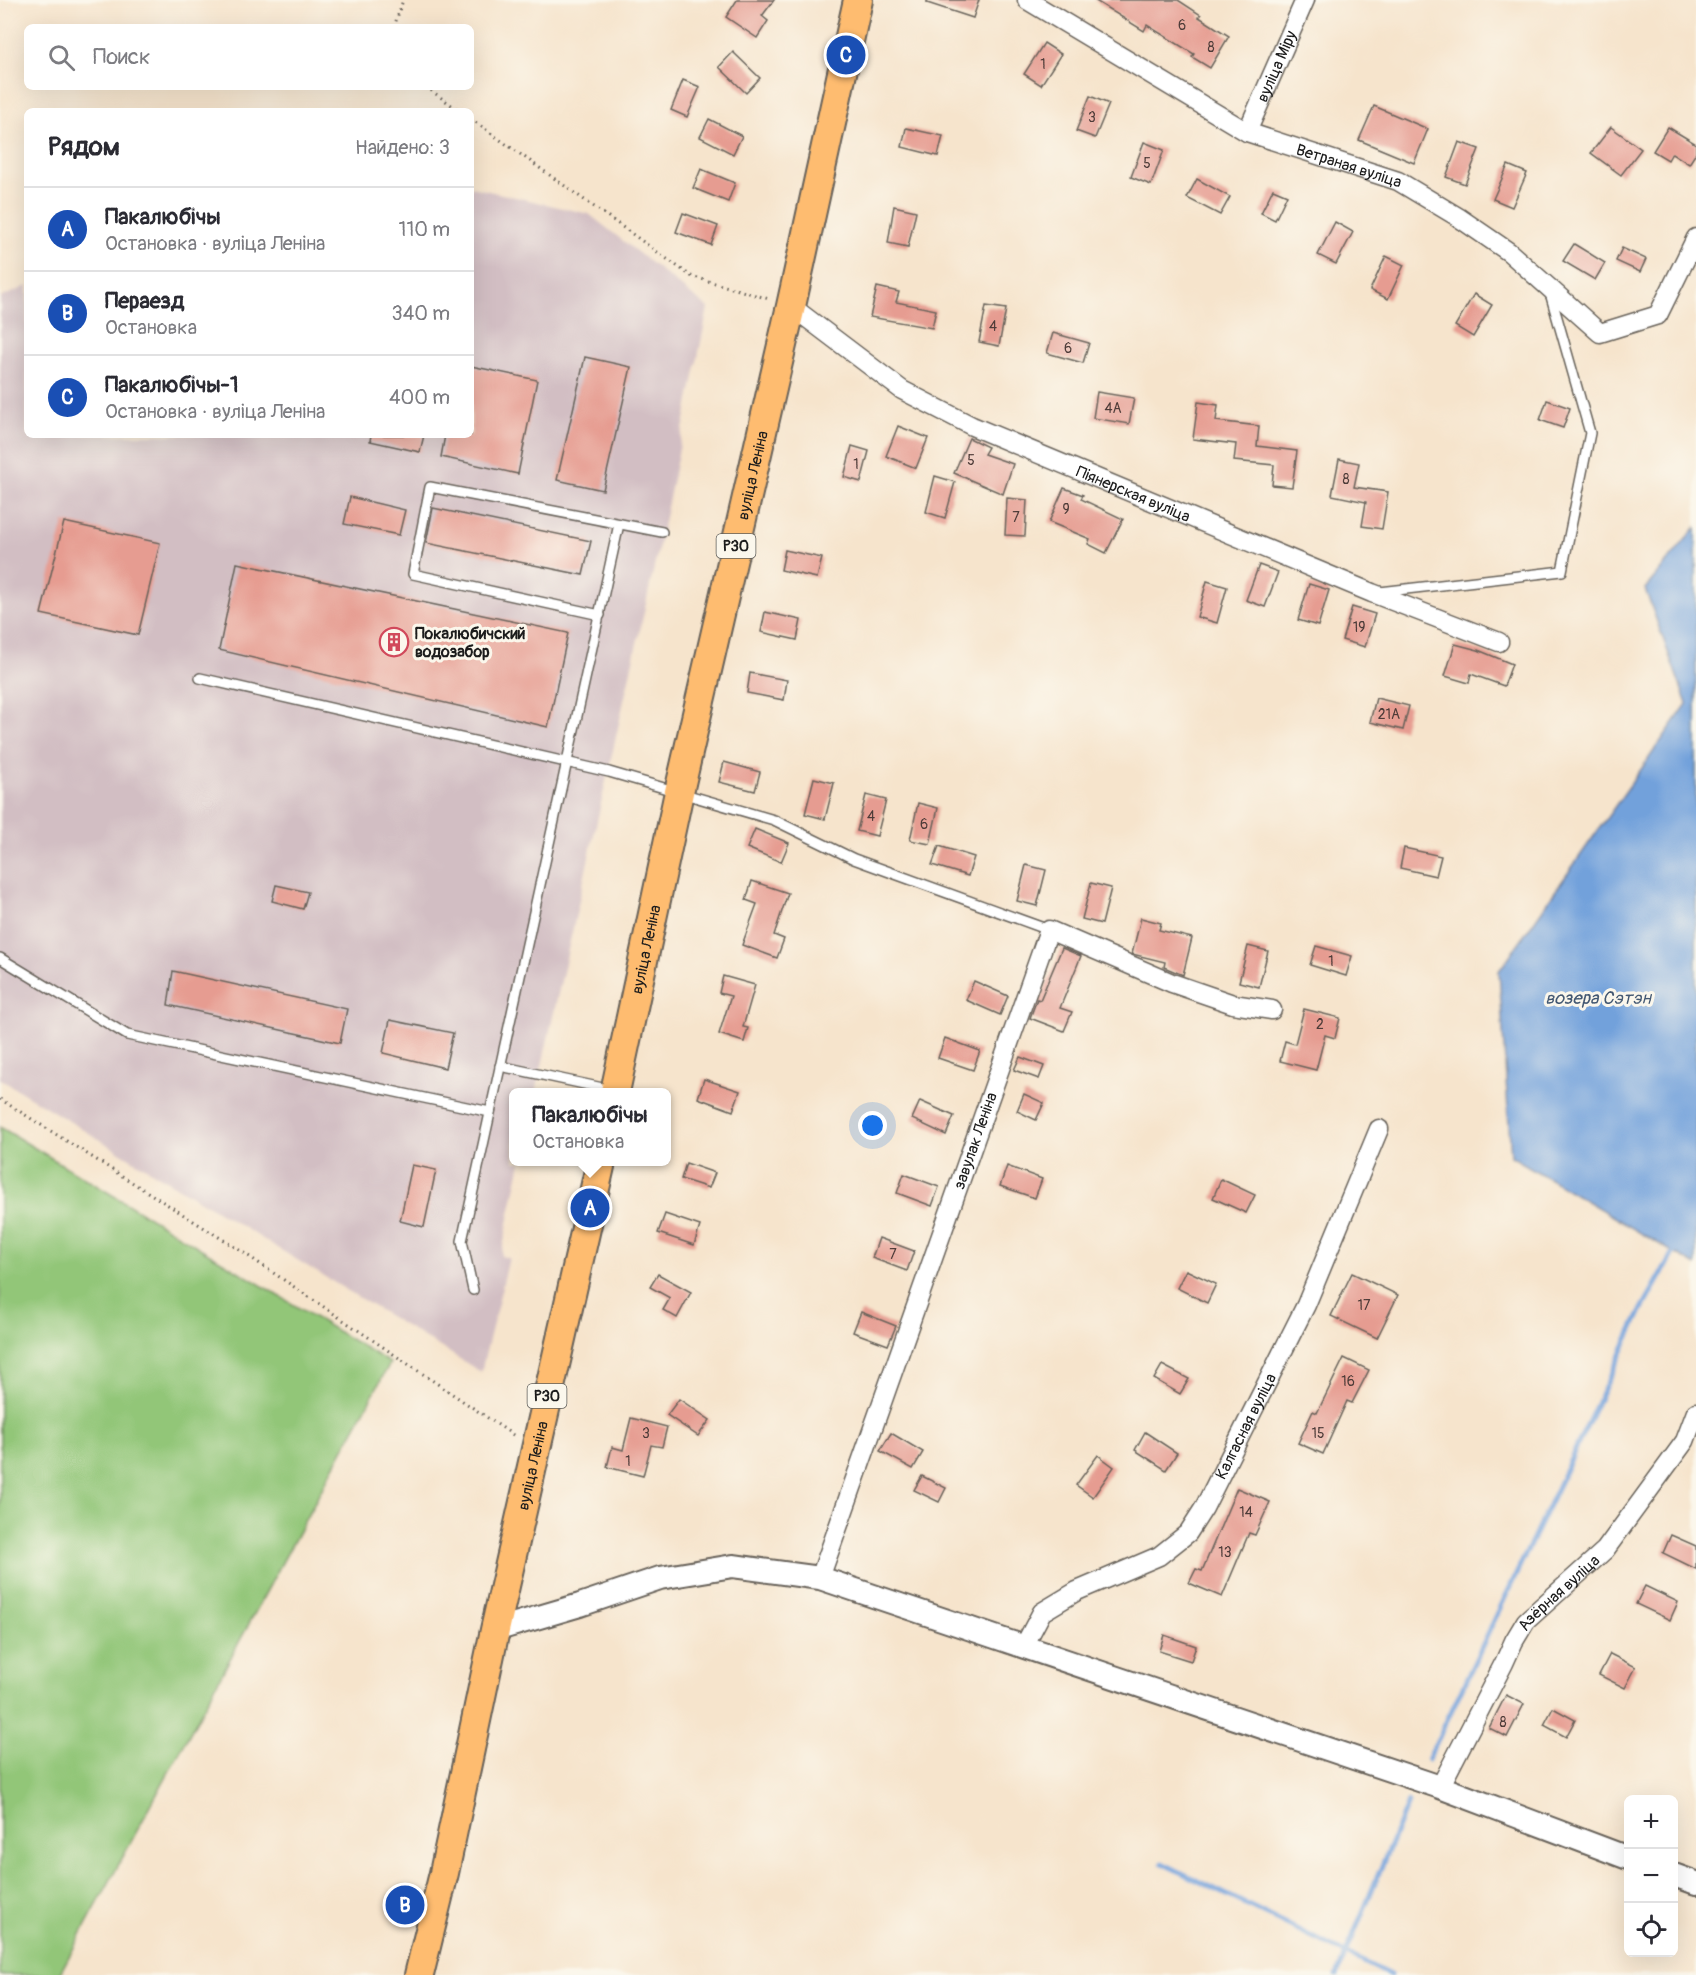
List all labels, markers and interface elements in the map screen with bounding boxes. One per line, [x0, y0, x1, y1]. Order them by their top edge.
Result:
house number: 6 [1178, 17, 1186, 34]
search box [24, 24, 474, 90]
street label: вуліца Міру [1252, 28, 1301, 105]
pin: C [826, 32, 866, 78]
house number: 8 [1207, 39, 1215, 56]
icon: search [45, 41, 78, 74]
text: Поиск [93, 43, 150, 71]
house number: 1 [1040, 56, 1046, 73]
house number: 3 [1088, 109, 1096, 126]
text: Рядом [48, 131, 120, 163]
text: Найдено: 3 [355, 135, 450, 160]
street label: Ветраная вуліца [1294, 140, 1404, 193]
house number: 5 [1143, 155, 1151, 172]
text: Пакалюбічы [105, 203, 221, 231]
text: A [61, 217, 74, 242]
text: 110 m [399, 217, 450, 242]
text: Остановка · вуліца Леніна [105, 231, 325, 256]
text: Пераезд [105, 287, 184, 315]
text: B [62, 301, 73, 326]
text: 340 m [391, 301, 450, 326]
text: Остановка [105, 315, 197, 340]
house number: 4 [989, 318, 997, 335]
house number: 6 [1064, 340, 1072, 357]
text: Пакалюбічы-1 [105, 371, 239, 399]
text: C [61, 385, 74, 410]
text: 400 m [389, 385, 450, 410]
text: Остановка · вуліца Леніна [105, 399, 325, 424]
house number: 4А [1104, 400, 1122, 417]
street label: вуліца Леніна [733, 429, 773, 522]
house number: 5 [967, 452, 975, 469]
house number: 1 [853, 456, 859, 473]
street label: Піянерская вуліца [1073, 462, 1193, 527]
house number: 8 [1342, 471, 1350, 488]
house number: 9 [1062, 501, 1070, 518]
house number: 7 [1012, 509, 1020, 526]
road number: Р30 [716, 534, 756, 558]
house number: 19 [1353, 619, 1365, 636]
place label: Покалюбичский водозабор [415, 624, 526, 662]
building icon: Покалюбичский водозабор [378, 626, 410, 658]
house number: 21А [1378, 706, 1400, 723]
house number: 4 [867, 808, 875, 825]
house number: 6 [920, 816, 928, 833]
street label: вуліца Леніна [627, 903, 666, 996]
house number: 1 [1328, 953, 1334, 970]
water label: возера Сэтэн [1545, 987, 1653, 1010]
house number: 2 [1316, 1016, 1324, 1033]
popup [509, 1088, 671, 1166]
street label: завулак Леніна [949, 1090, 1002, 1192]
text: Пакалюбічы [532, 1101, 648, 1129]
your location [858, 1111, 887, 1140]
text: Остановка [532, 1129, 624, 1154]
pin: A [570, 1186, 610, 1230]
house number: 7 [889, 1246, 897, 1263]
house number: 17 [1358, 1297, 1371, 1314]
street label: Калгасная вуліца [1211, 1370, 1281, 1483]
house number: 16 [1341, 1373, 1355, 1390]
road number: Р30 [528, 1384, 566, 1408]
street label: вуліца Леніна [513, 1419, 553, 1512]
house number: 3 [642, 1425, 650, 1442]
house number: 15 [1311, 1425, 1325, 1442]
house number: 1 [625, 1453, 631, 1470]
house number: 14 [1239, 1504, 1253, 1521]
house number: 13 [1218, 1544, 1232, 1561]
street label: Азёрная вуліца [1514, 1551, 1604, 1635]
house number: 8 [1499, 1714, 1507, 1731]
map controls [1624, 1795, 1678, 1957]
button: + [1624, 1795, 1678, 1849]
button: − [1624, 1849, 1678, 1903]
pin: B [386, 1882, 424, 1928]
button: locate [1624, 1903, 1678, 1957]

